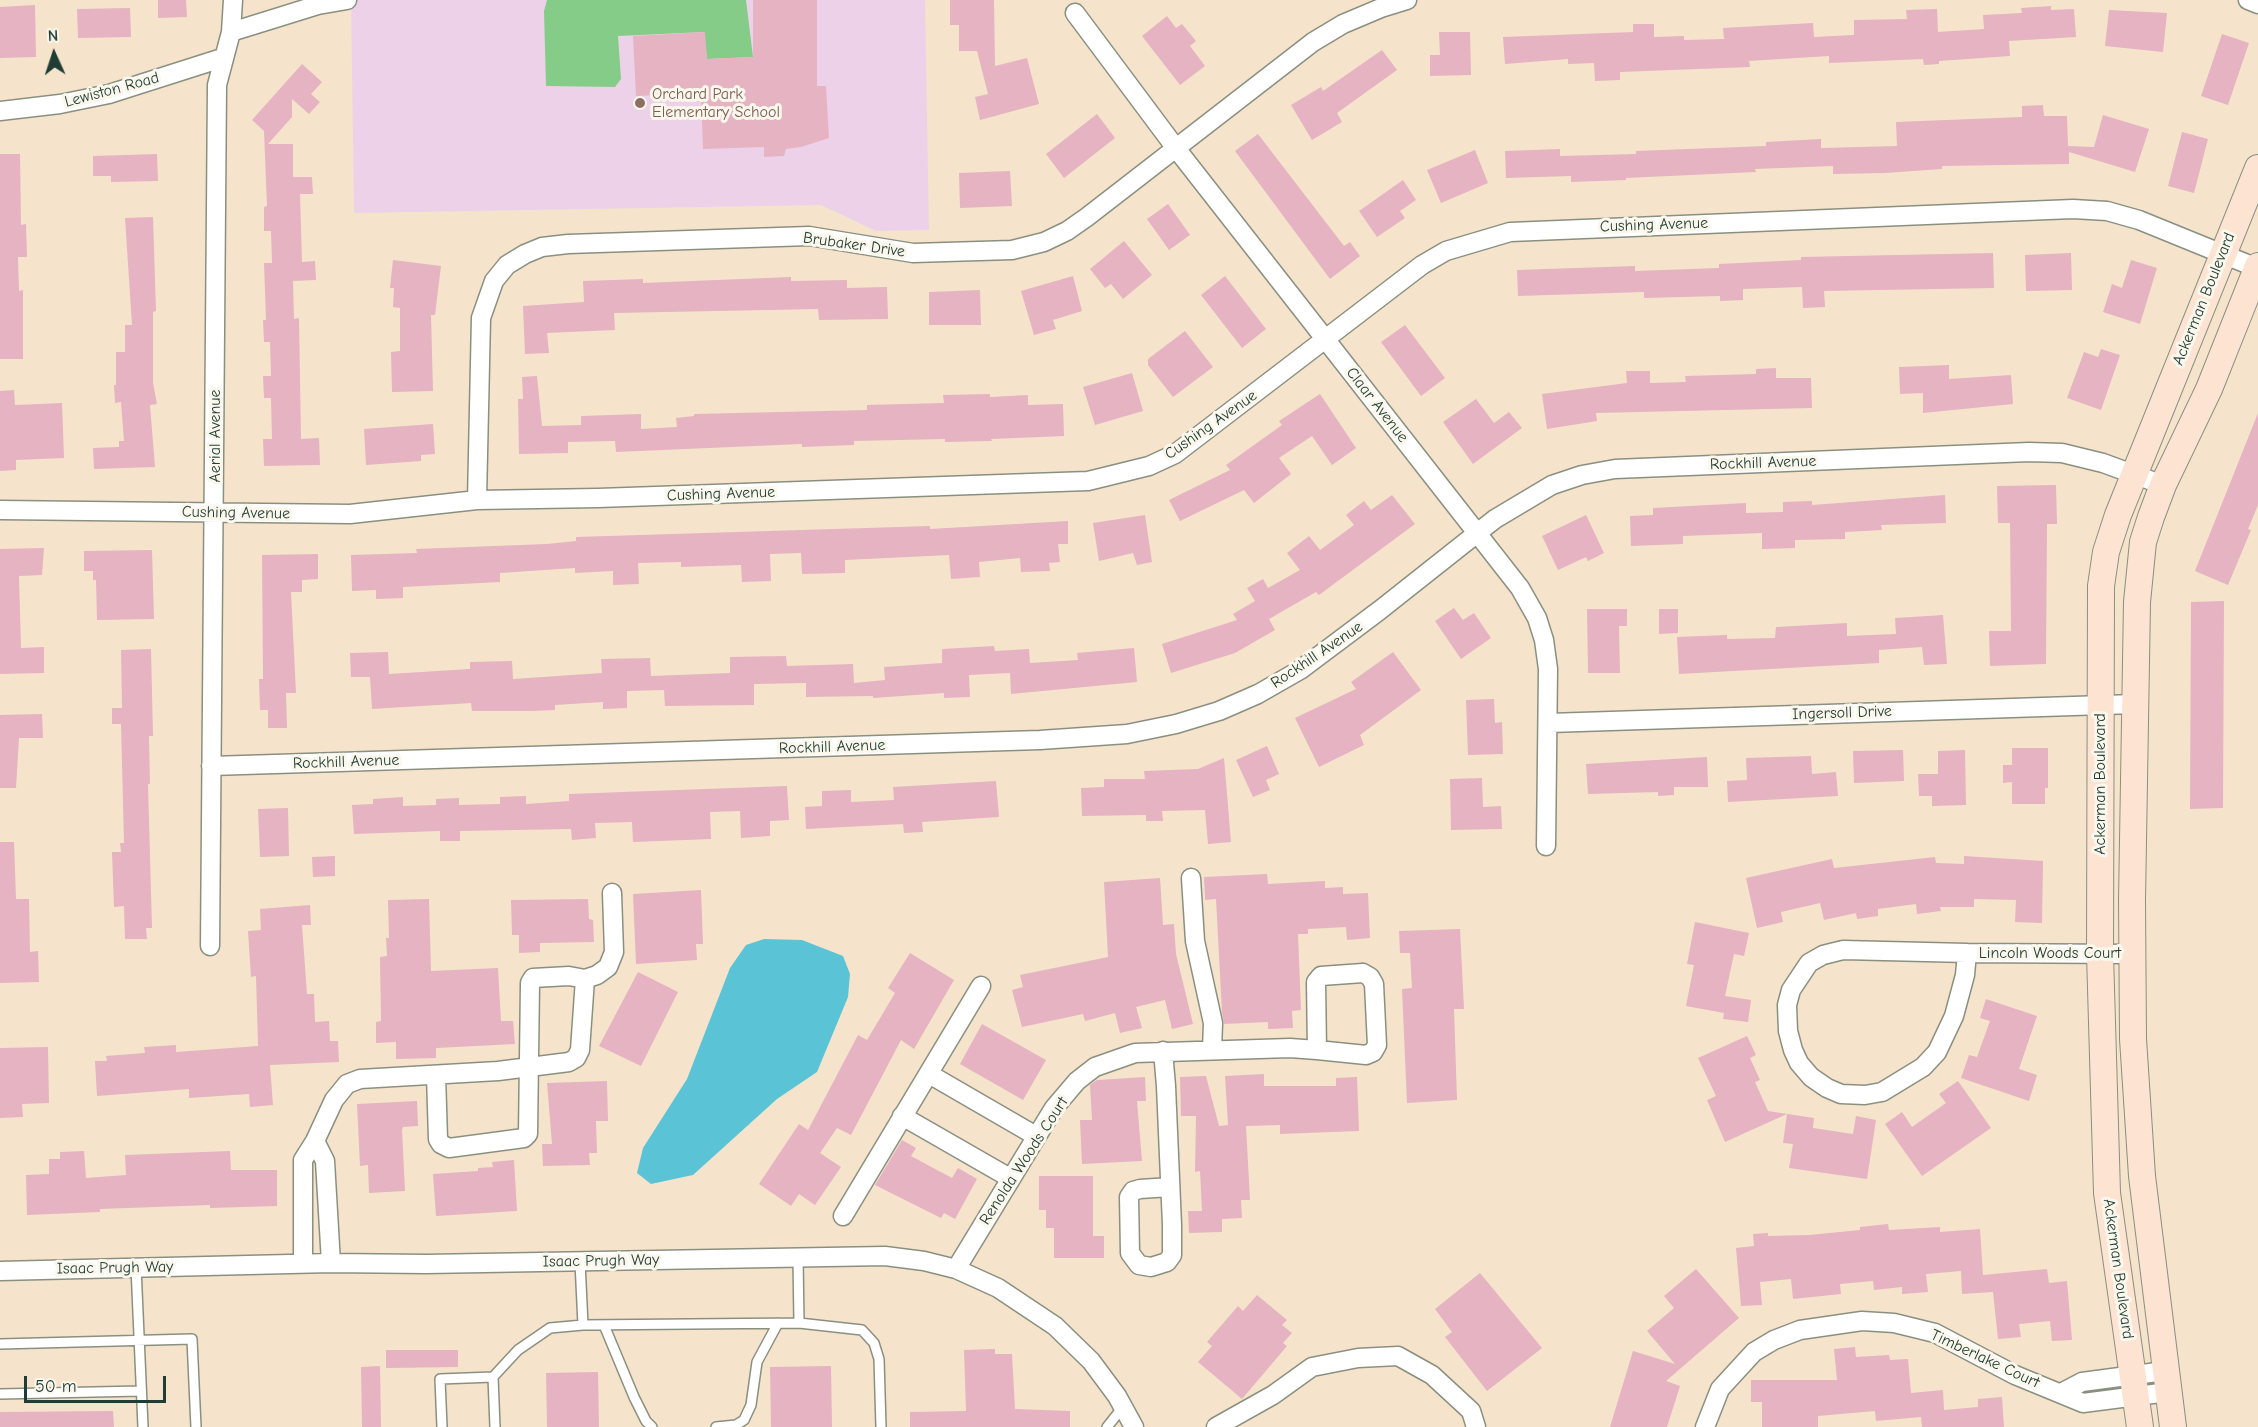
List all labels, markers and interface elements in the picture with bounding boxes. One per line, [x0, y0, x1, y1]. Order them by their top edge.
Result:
north arrow [24, 24, 84, 84]
text: N [47, 27, 59, 45]
street label: Lewiston Road [63, 68, 161, 112]
place label: Orchard Park Elementary School [652, 84, 780, 122]
marker: Orchard Park Elementary School [633, 96, 647, 110]
street label: Cushing Avenue [1600, 214, 1708, 236]
street label: Brubaker Drive [802, 228, 906, 262]
street label: Ackerman Boulevard [2169, 230, 2239, 368]
street label: Claar Avenue [1342, 364, 1412, 446]
street label: Cushing Avenue [1161, 386, 1261, 464]
street label: Aerial Avenue [205, 389, 225, 483]
street label: Rockhill Avenue [1709, 452, 1817, 474]
street label: Cushing Avenue [667, 483, 775, 505]
street label: Cushing Avenue [182, 502, 290, 524]
street label: Rockhill Avenue [1267, 617, 1367, 693]
street label: Ingersoll Drive [1792, 702, 1892, 724]
street label: Ackerman Boulevard [2090, 713, 2110, 855]
street label: Rockhill Avenue [778, 736, 886, 758]
street label: Rockhill Avenue [292, 751, 400, 773]
street label: Lincoln Woods Court [1979, 943, 2121, 963]
street label: Renolda Woods Court [976, 1094, 1072, 1228]
street label: Ackerman Boulevard [2099, 1198, 2137, 1340]
street label: Isaac Prugh Way [543, 1250, 659, 1272]
street label: Isaac Prugh Way [57, 1257, 173, 1279]
street label: Timberlake Court [1927, 1325, 2043, 1393]
scale bar [27, 1364, 170, 1402]
text: 50 m [35, 1376, 77, 1397]

